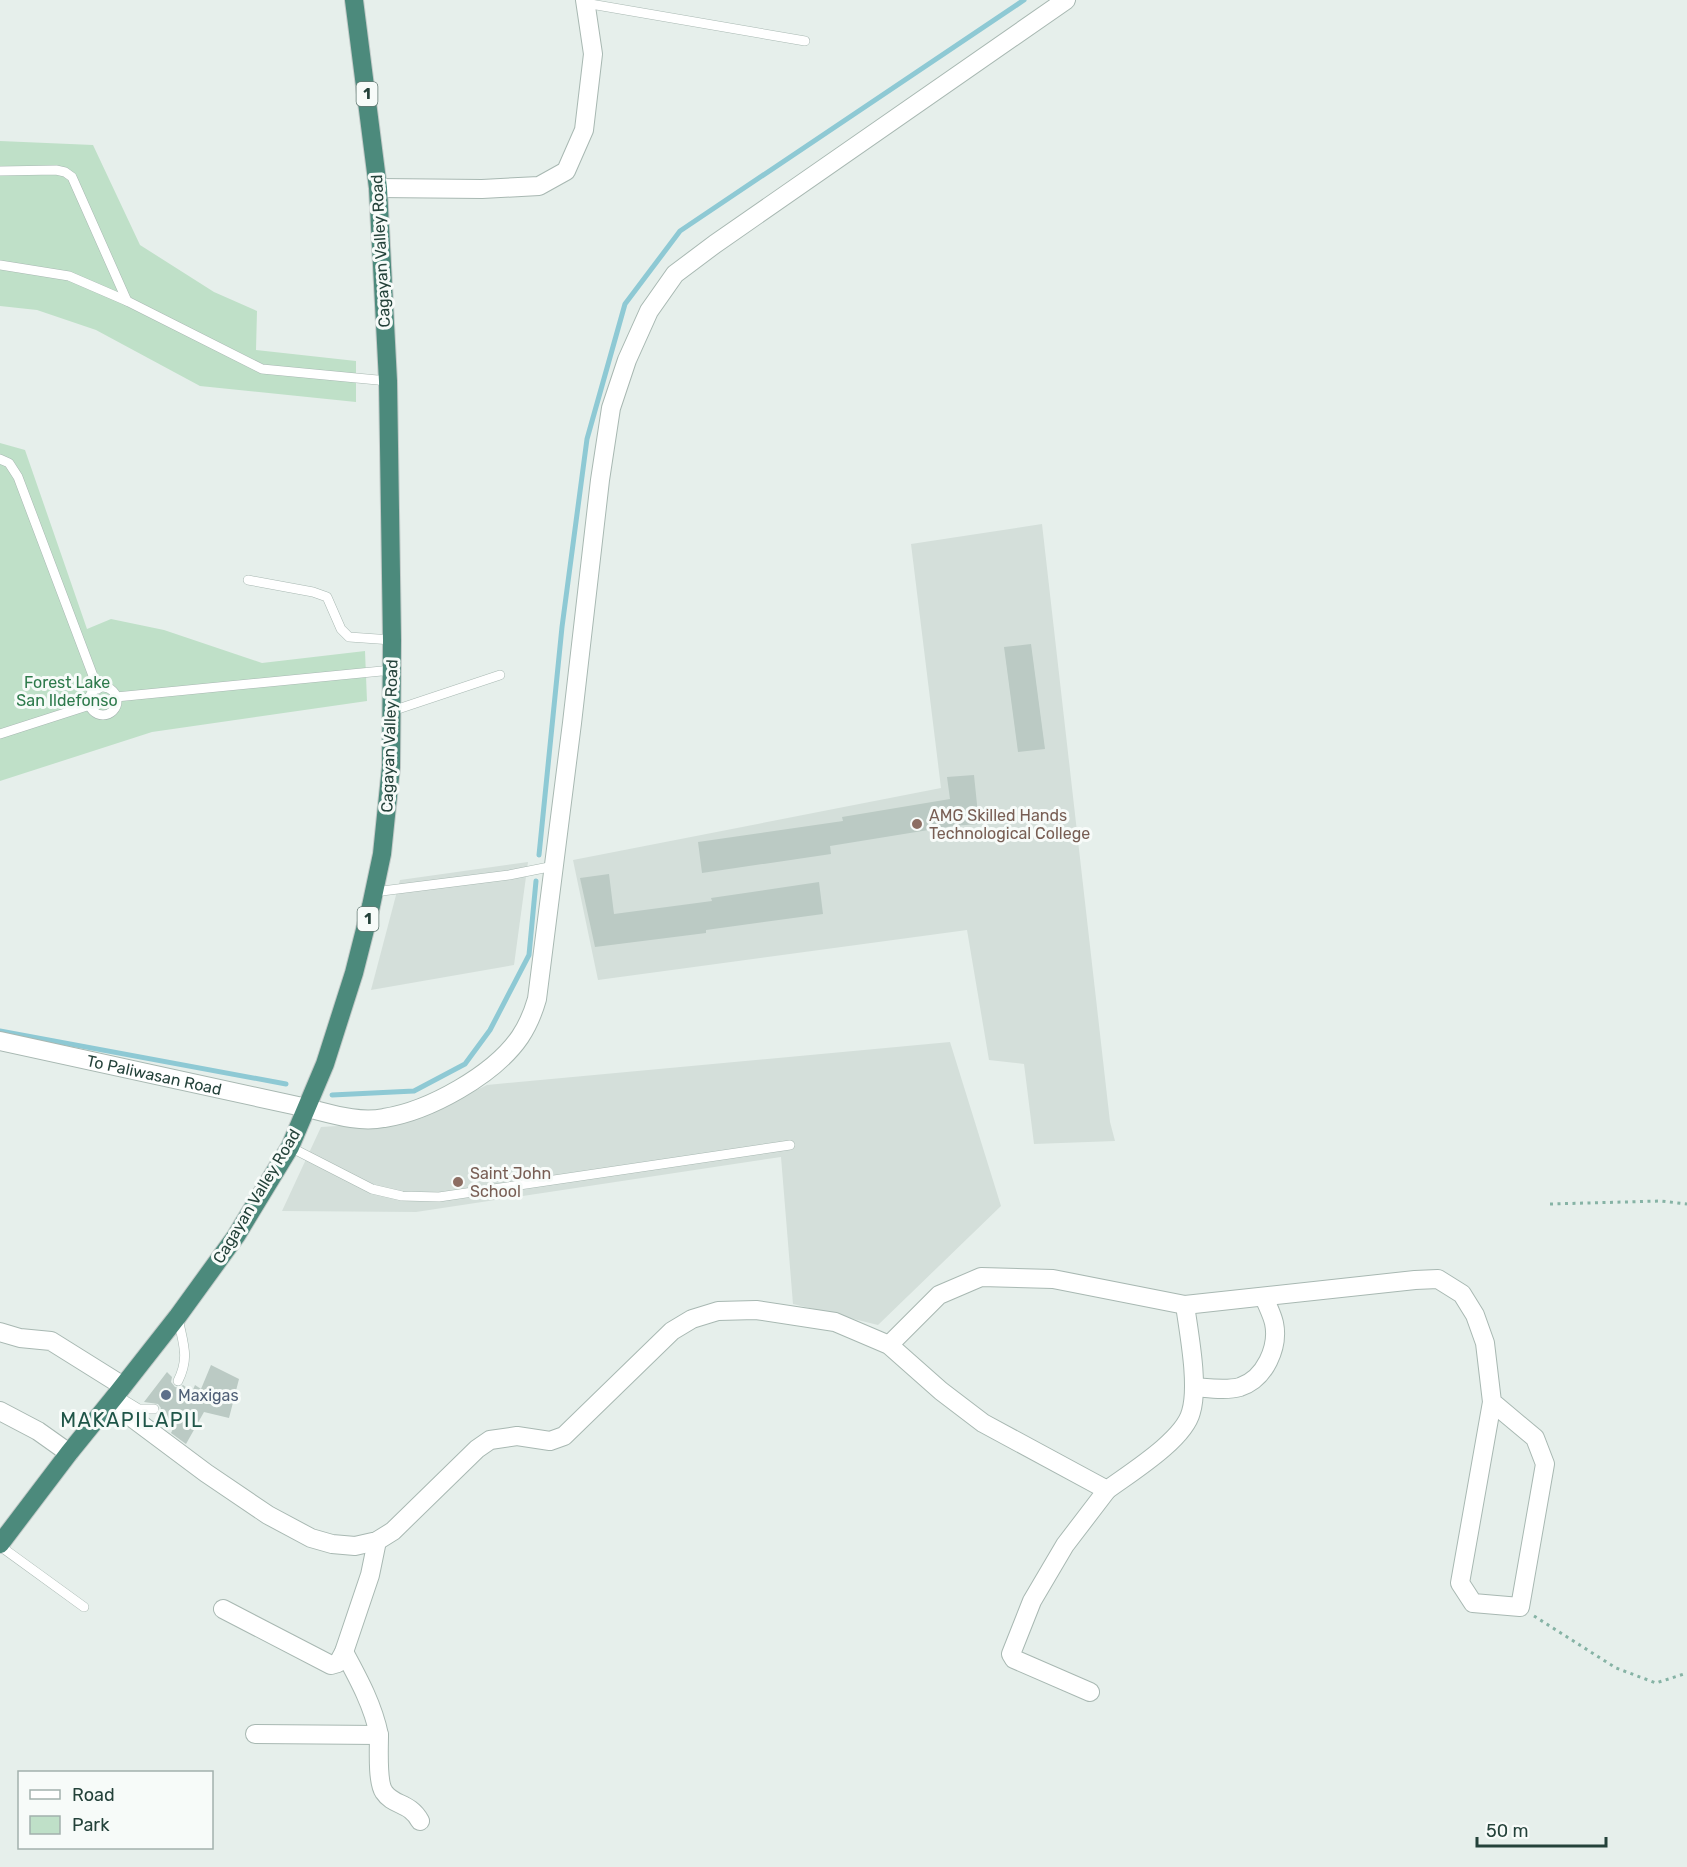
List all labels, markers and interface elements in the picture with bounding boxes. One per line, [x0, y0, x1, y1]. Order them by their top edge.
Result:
road number: 1 [356, 82, 378, 106]
street label: Cagayan Valley Road [367, 174, 394, 328]
street label: Cagayan Valley Road [377, 659, 402, 813]
park label: Forest Lake San Ildefonso [16, 673, 118, 710]
place label: AMG Skilled Hands Technological College [929, 806, 1090, 843]
marker: AMG Skilled Hands Technological College [910, 817, 924, 831]
road number: 1 [358, 907, 378, 931]
street label: To Paliwasan Road [85, 1051, 224, 1099]
street label: Cagayan Valley Road [209, 1126, 304, 1267]
place label: Saint John School [470, 1164, 551, 1201]
marker: Saint John School [451, 1175, 465, 1189]
place label: Maxigas [178, 1386, 239, 1405]
marker: Maxigas [159, 1388, 173, 1402]
district label: MAKAPILAPIL [60, 1408, 204, 1432]
legend [18, 1771, 213, 1849]
text: Road [72, 1784, 115, 1806]
scale bar [1477, 1810, 1606, 1848]
text: Park [72, 1814, 110, 1836]
text: 50 m [1486, 1820, 1529, 1842]

